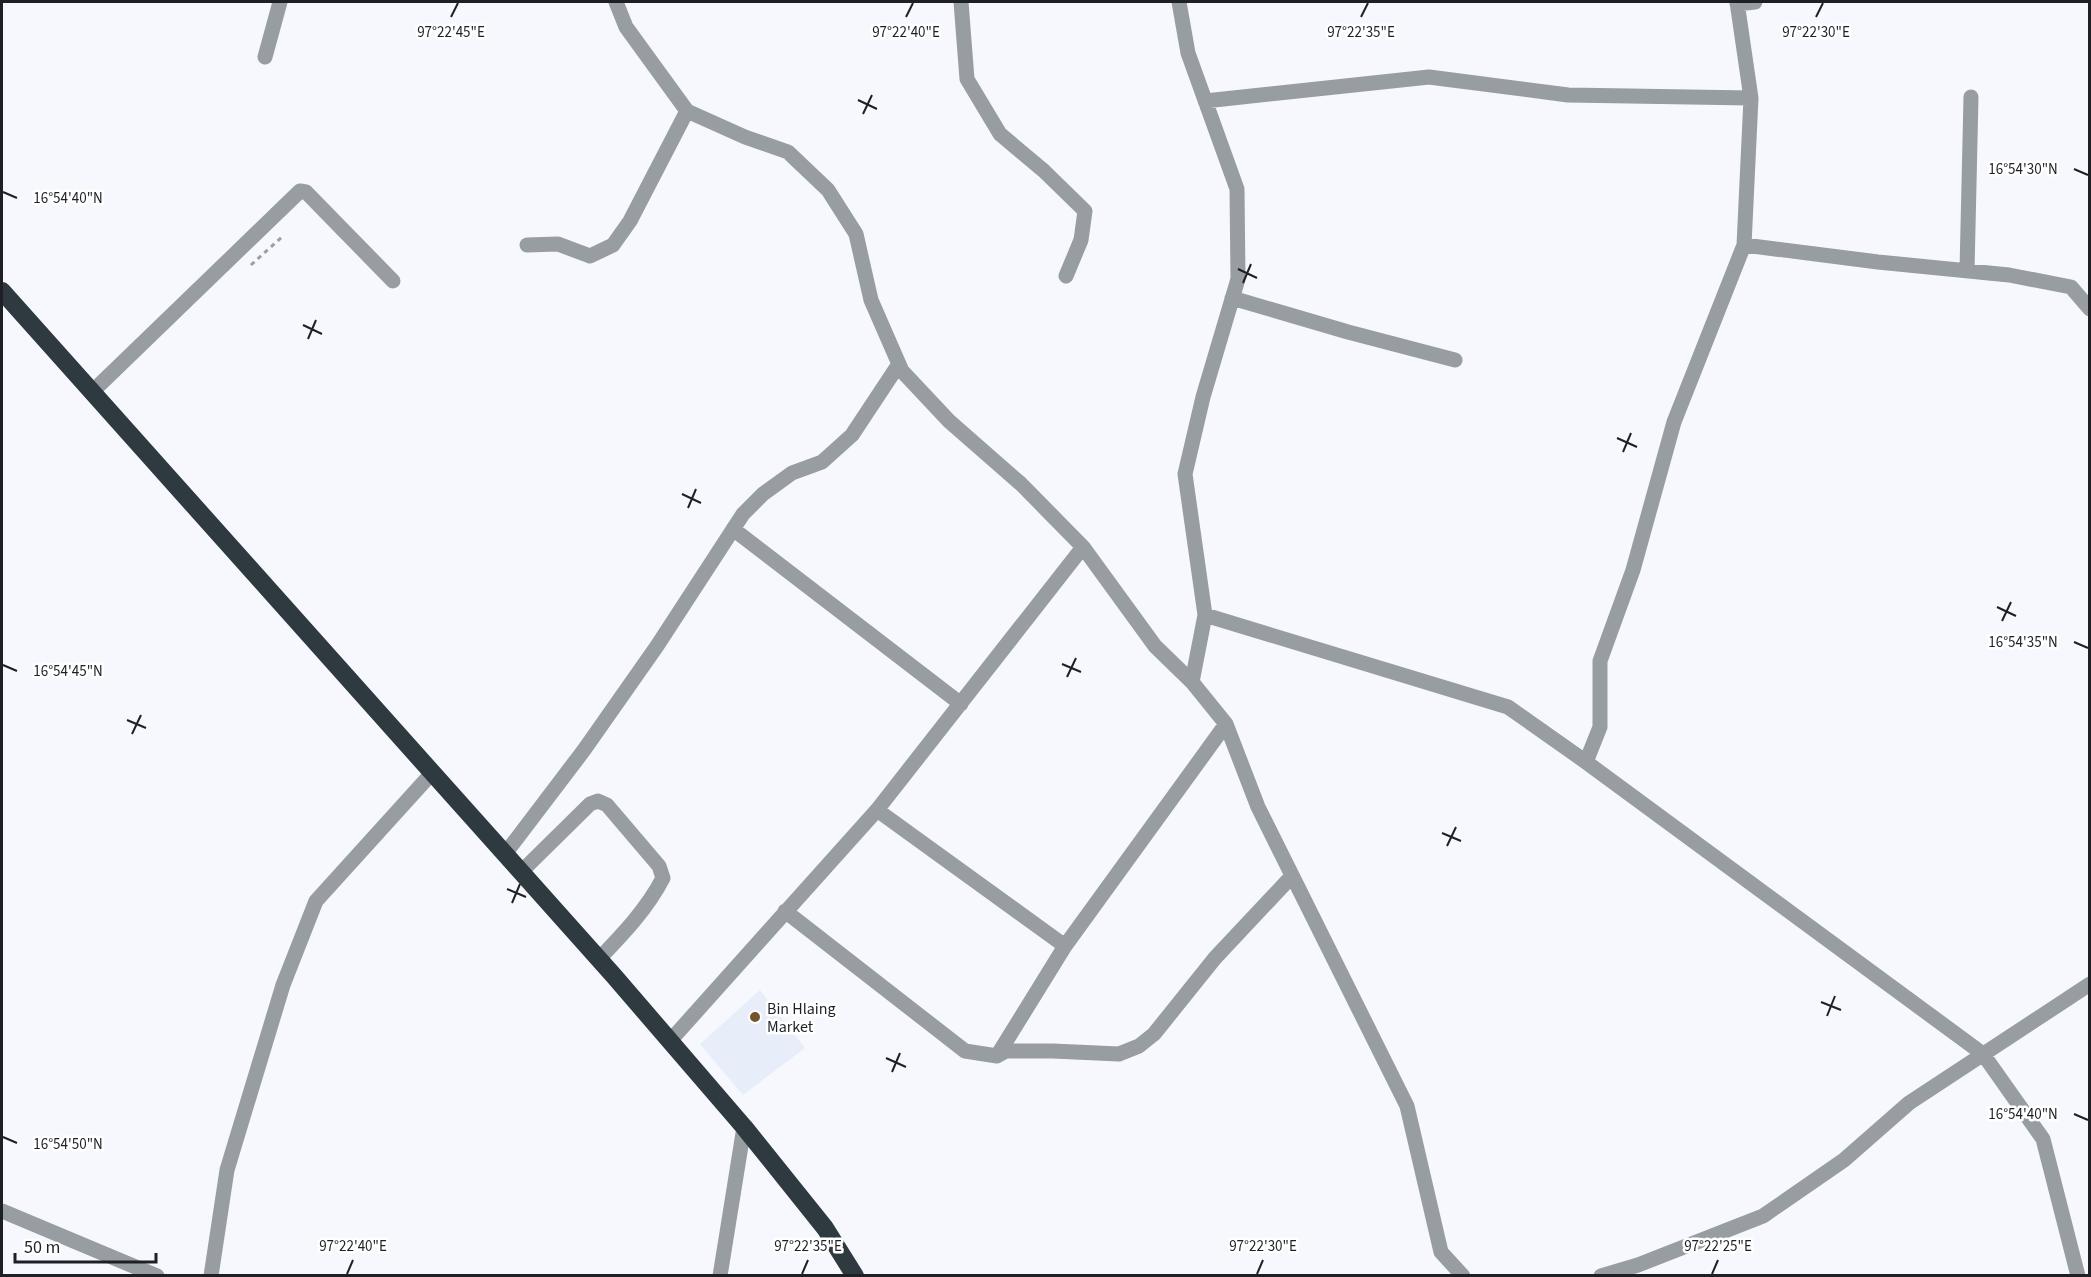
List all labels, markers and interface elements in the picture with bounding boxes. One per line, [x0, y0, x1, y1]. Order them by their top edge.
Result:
text: 97°22'45"E [417, 22, 485, 43]
text: 97°22'40"E [872, 22, 940, 43]
text: 97°22'35"E [1327, 22, 1395, 43]
text: 97°22'30"E [1782, 22, 1850, 43]
text: 16°54'30"N [1988, 159, 2058, 180]
text: 16°54'40"N [33, 188, 103, 209]
text: 16°54'35"N [1988, 632, 2058, 653]
text: 16°54'45"N [33, 661, 103, 682]
place label: Bin Hlaing Market [767, 998, 836, 1038]
marker: Bin Hlaing Market [748, 1010, 762, 1024]
text: 16°54'40"N [1988, 1104, 2058, 1125]
text: 16°54'50"N [33, 1134, 103, 1155]
scale bar [15, 1226, 156, 1264]
text: 50 m [24, 1235, 60, 1260]
text: 97°22'40"E [319, 1236, 387, 1257]
text: 97°22'35"E [774, 1236, 842, 1257]
text: 97°22'30"E [1229, 1236, 1297, 1257]
text: 97°22'25"E [1684, 1236, 1752, 1257]

